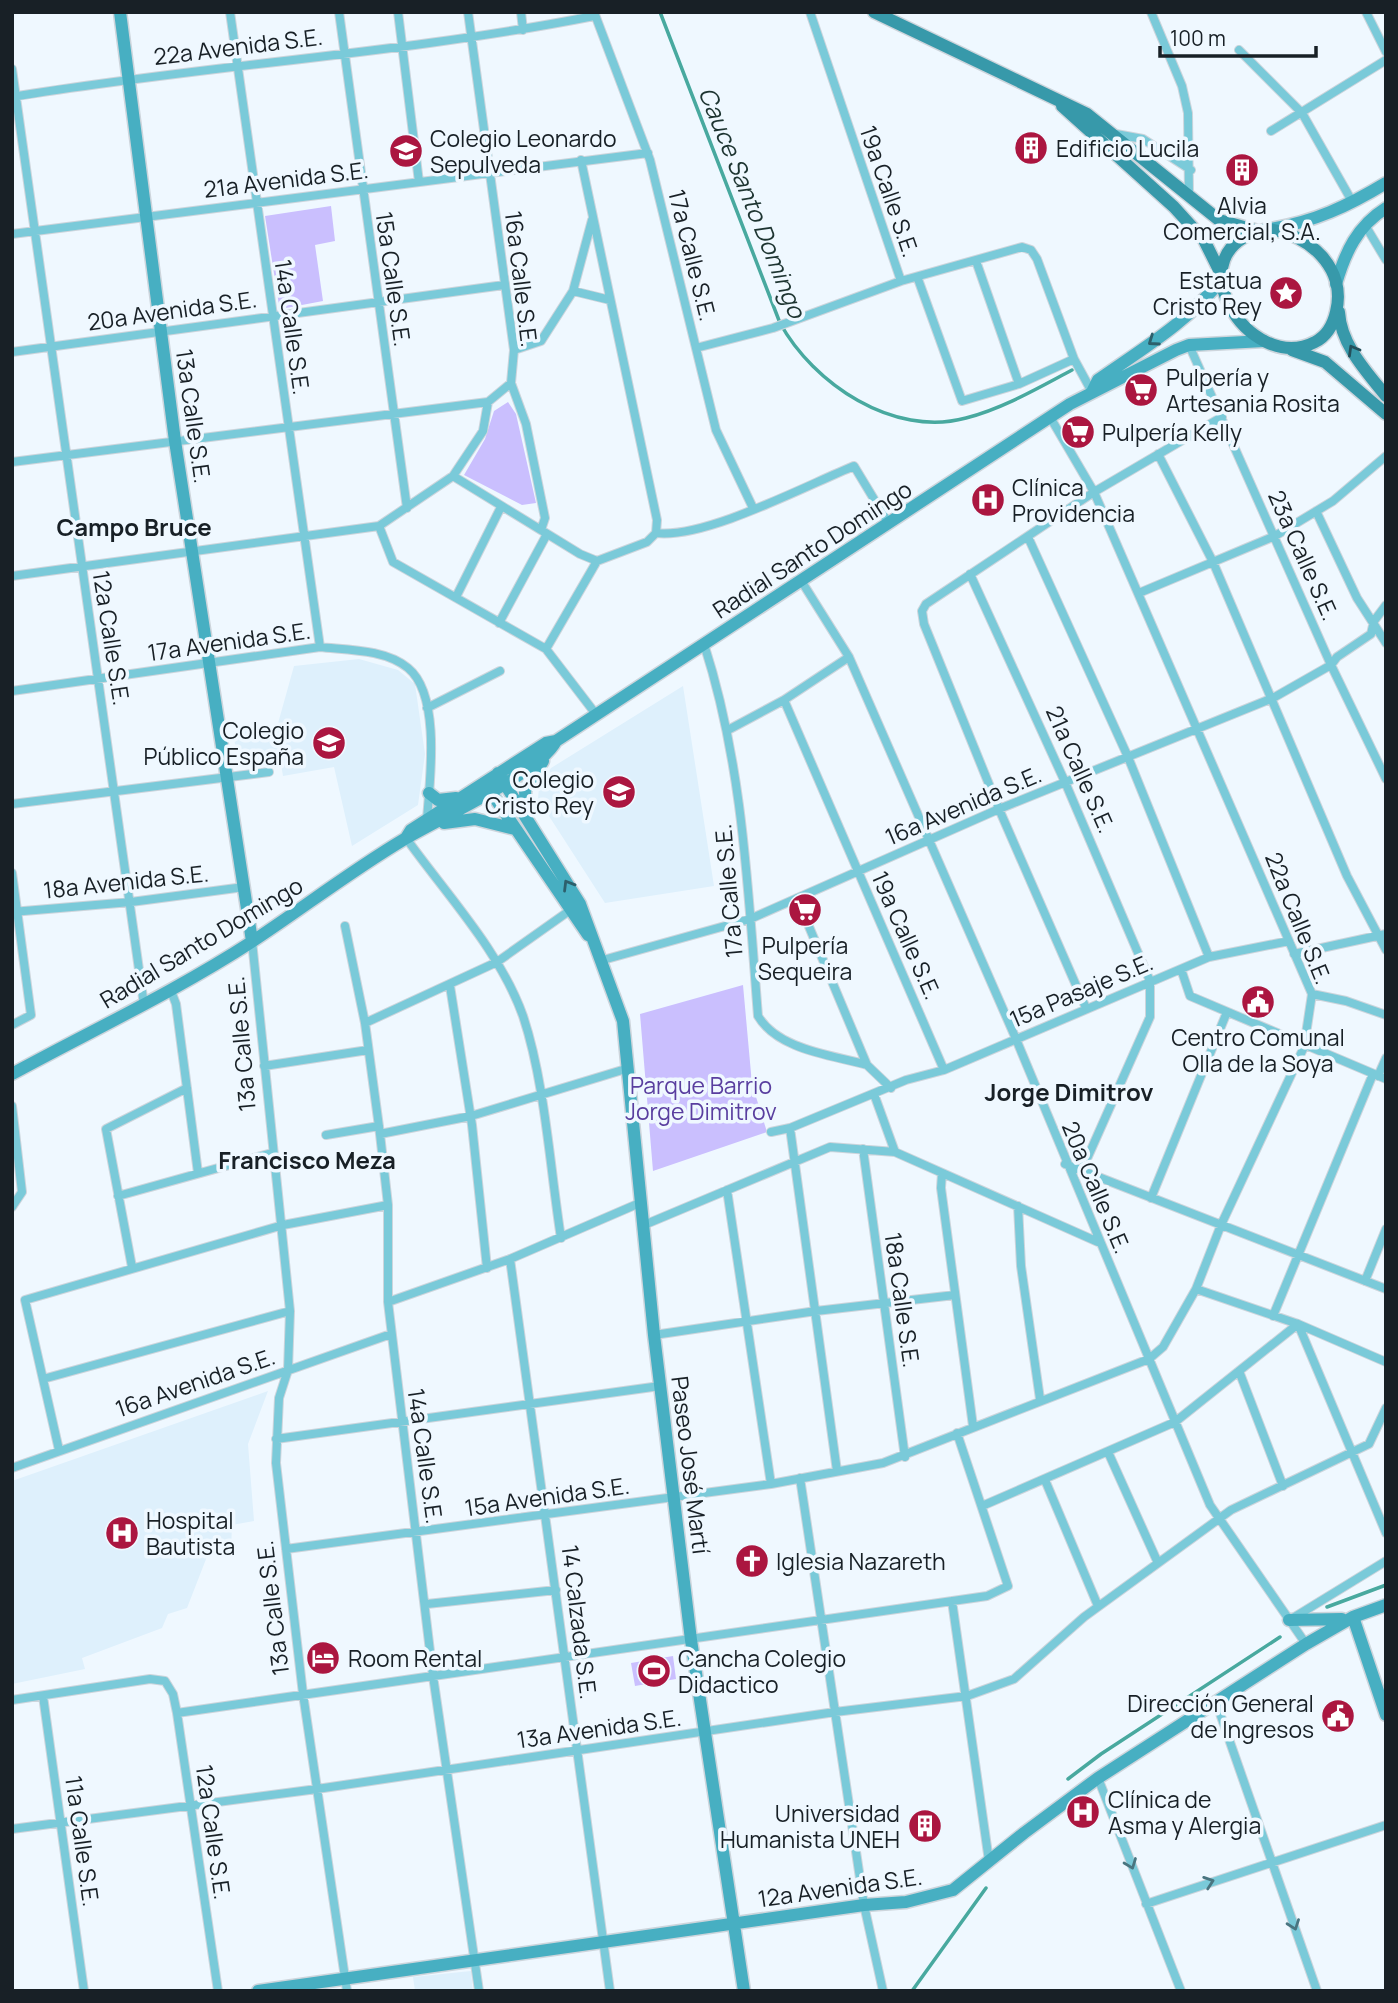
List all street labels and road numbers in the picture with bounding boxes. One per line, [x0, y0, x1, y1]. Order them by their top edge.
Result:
street label: 22a Avenida S.E. [152, 20, 324, 72]
street label: 19a Calle S.E. [853, 121, 927, 261]
street label: 21a Avenida S.E. [202, 153, 370, 205]
street label: 17a Calle S.E. [661, 186, 725, 324]
street label: 15a Calle S.E. [369, 209, 419, 349]
street label: 16a Calle S.E. [498, 209, 546, 349]
street label: 14a Calle S.E. [268, 257, 318, 397]
street label: 20a Avenida S.E. [85, 282, 259, 338]
street label: 13a Calle S.E. [169, 347, 219, 485]
street label: Radial Santo Domingo [706, 473, 918, 625]
street label: 23a Calle S.E. [1261, 485, 1347, 625]
street label: 12a Calle S.E. [86, 568, 138, 708]
street label: 17a Avenida S.E. [145, 614, 313, 668]
street label: 21a Calle S.E. [1039, 700, 1123, 838]
street label: 16a Avenida S.E. [880, 758, 1046, 852]
street label: 17a Calle S.E. [706, 823, 750, 959]
street label: 22a Calle S.E. [1258, 847, 1340, 989]
street label: 18a Avenida S.E. [42, 856, 210, 906]
street label: 19a Calle S.E. [865, 866, 949, 1004]
street label: Radial Santo Domingo [94, 869, 308, 1015]
street label: 15a Pasaje S.E. [1004, 945, 1158, 1035]
street label: 13a Calle S.E. [219, 975, 263, 1113]
street label: 20a Calle S.E. [1055, 1116, 1139, 1258]
street label: 18a Calle S.E. [878, 1230, 928, 1370]
street label: 16a Avenida S.E. [111, 1340, 279, 1424]
street label: Paseo José Martí [664, 1374, 718, 1556]
street label: 14a Calle S.E. [401, 1386, 451, 1526]
street label: 15a Avenida S.E. [463, 1469, 631, 1523]
street label: 13a Calle S.E. [248, 1539, 296, 1677]
street label: 14 Calzada S.E. [555, 1543, 605, 1701]
street label: 13a Avenida S.E. [515, 1701, 683, 1755]
street label: 12a Calle S.E. [189, 1763, 239, 1901]
street label: 11a Calle S.E. [58, 1774, 108, 1908]
street label: 12a Avenida S.E. [756, 1860, 924, 1914]

